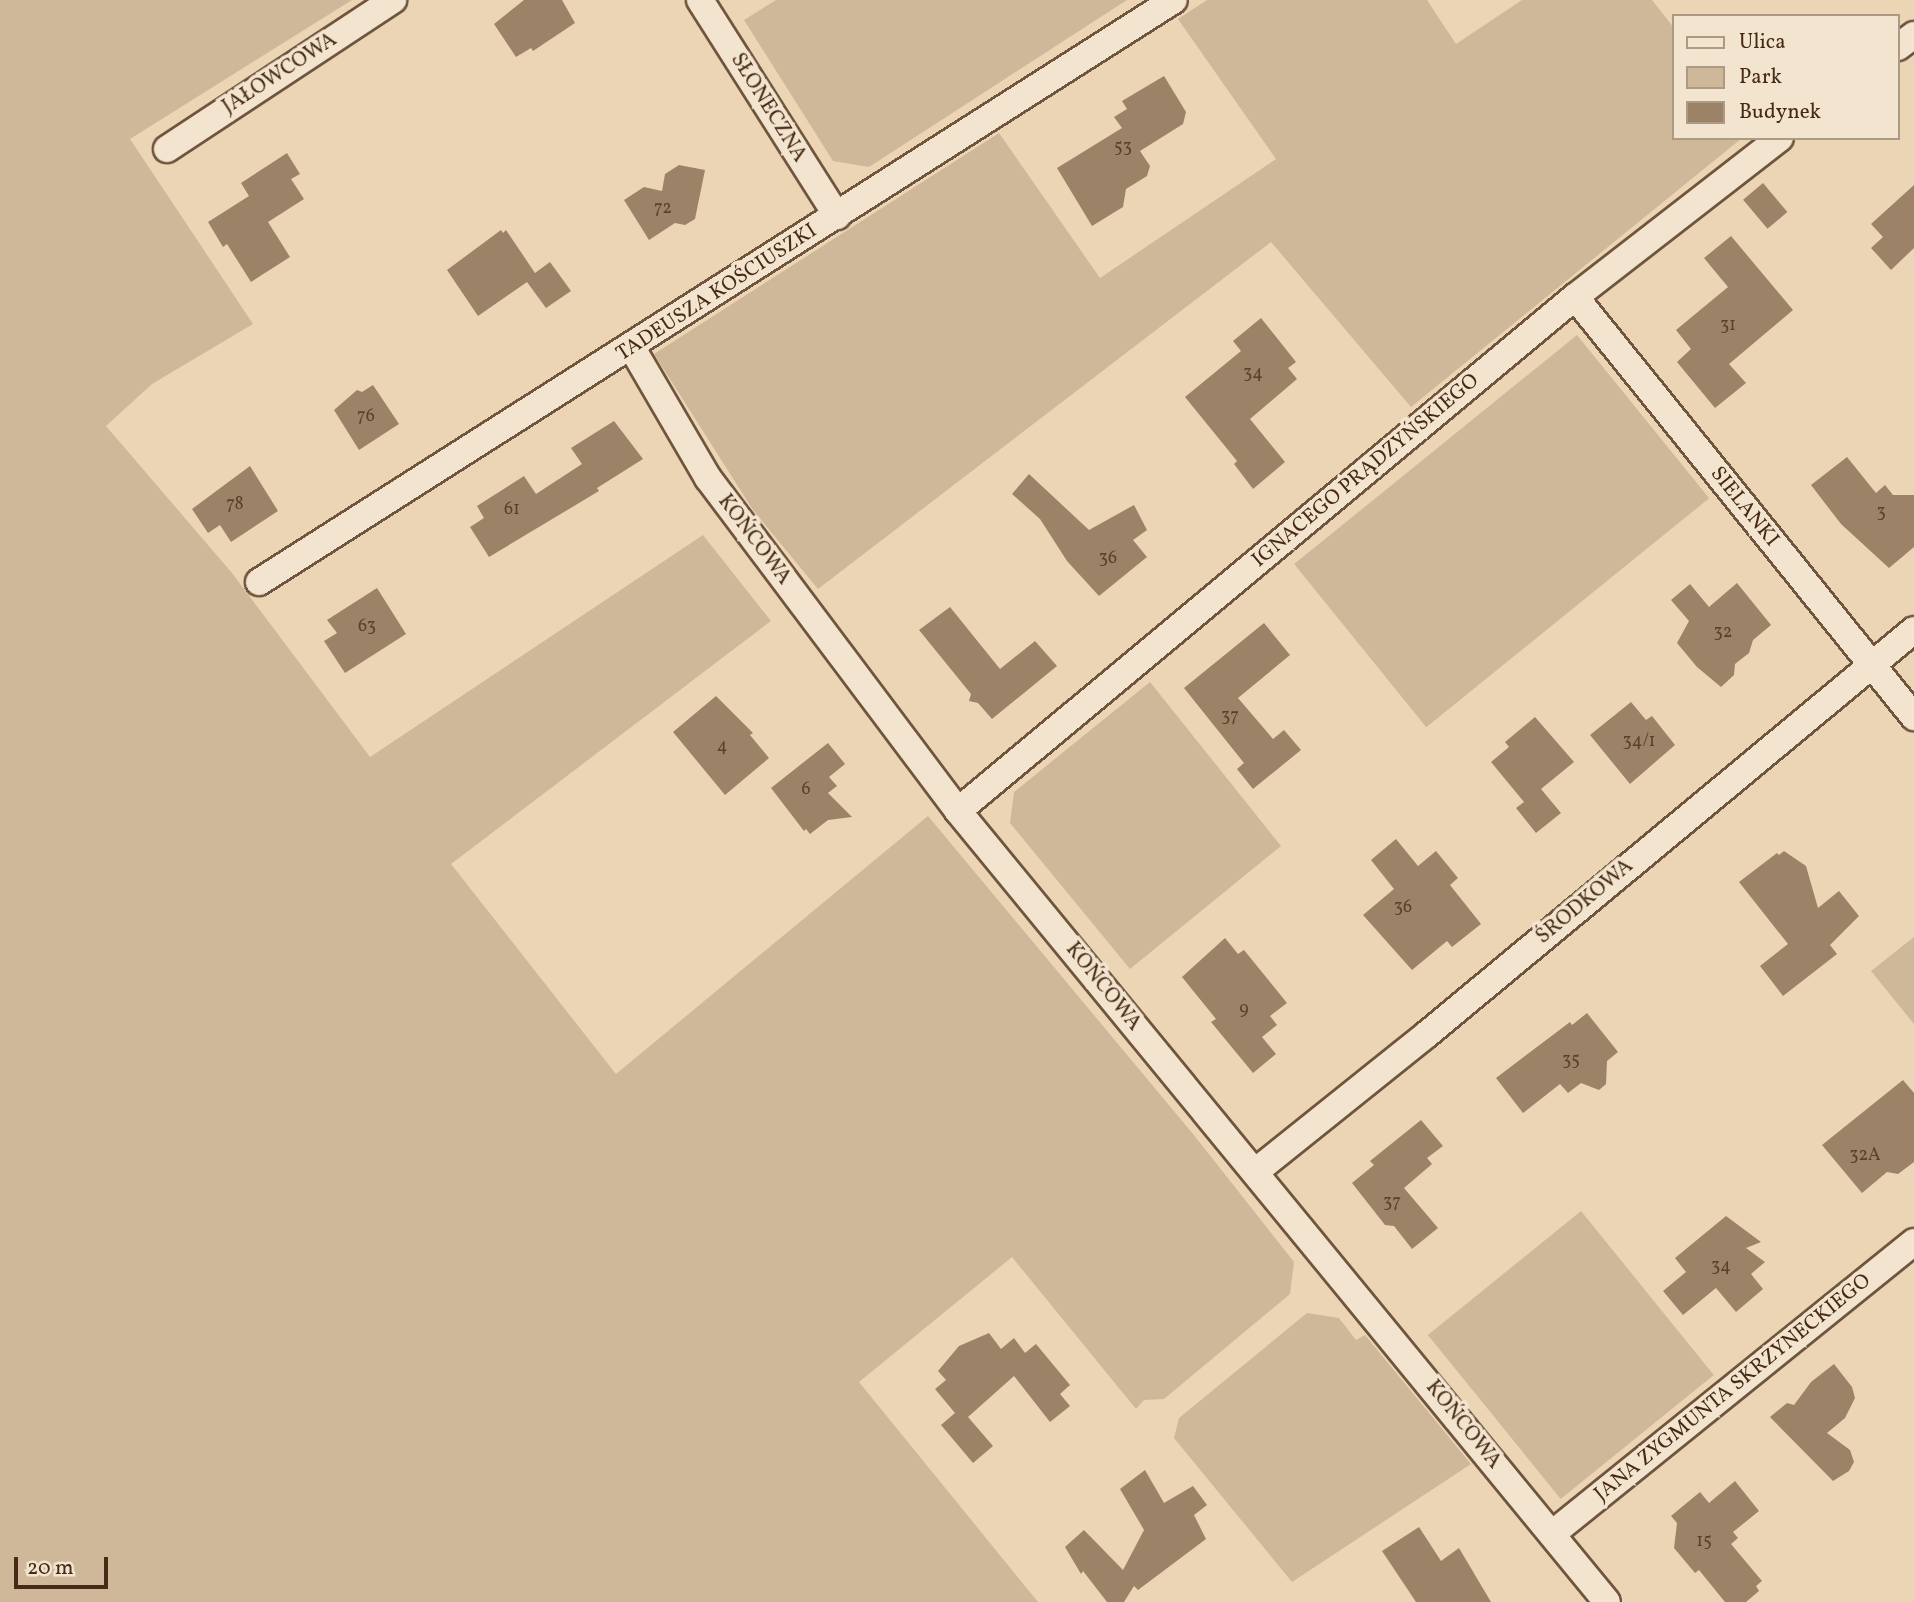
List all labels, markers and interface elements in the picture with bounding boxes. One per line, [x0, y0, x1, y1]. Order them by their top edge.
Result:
legend [1672, 14, 1900, 140]
street label: JAŁOWCOWA [218, 28, 342, 120]
text: Ulica [1739, 28, 1786, 57]
street label: SŁONECZNA [725, 49, 811, 167]
text: Park [1739, 63, 1782, 92]
text: Budynek [1739, 98, 1821, 127]
house number: 53 [1114, 137, 1132, 159]
house number: 72 [654, 198, 672, 220]
street label: TADEUSZA KOŚCIUSZKI [612, 219, 822, 367]
house number: 31 [1720, 315, 1736, 337]
house number: 34 [1243, 363, 1263, 385]
street label: IGNACEGO PRĄDZYŃSKIEGO [1247, 369, 1485, 573]
house number: 76 [357, 406, 375, 428]
street label: SIELANKI [1704, 462, 1784, 552]
street label: KOŃCOWA [712, 490, 796, 590]
house number: 78 [226, 494, 244, 516]
house number: 61 [504, 499, 520, 521]
house number: 3 [1876, 502, 1886, 524]
house number: 36 [1099, 548, 1117, 570]
house number: 63 [358, 616, 376, 638]
house number: 32 [1714, 622, 1732, 644]
house number: 37 [1221, 706, 1239, 728]
house number: 34/1 [1623, 731, 1655, 753]
house number: 4 [717, 736, 727, 758]
house number: 6 [801, 779, 811, 801]
street label: ŚRODKOWA [1531, 854, 1639, 950]
house number: 36 [1394, 897, 1412, 919]
street label: KOŃCOWA [1060, 938, 1146, 1036]
house number: 9 [1239, 999, 1249, 1021]
house number: 35 [1562, 1050, 1580, 1072]
house number: 32A [1849, 1145, 1881, 1167]
house number: 37 [1383, 1192, 1401, 1214]
house number: 34 [1711, 1256, 1731, 1278]
street label: JANA ZYGMUNTA SKRZYNECKIEGO [1590, 1269, 1876, 1507]
street label: KOŃCOWA [1420, 1376, 1506, 1474]
house number: 15 [1696, 1531, 1712, 1553]
scale bar [18, 1542, 112, 1586]
text: 20 m [27, 1554, 73, 1583]

